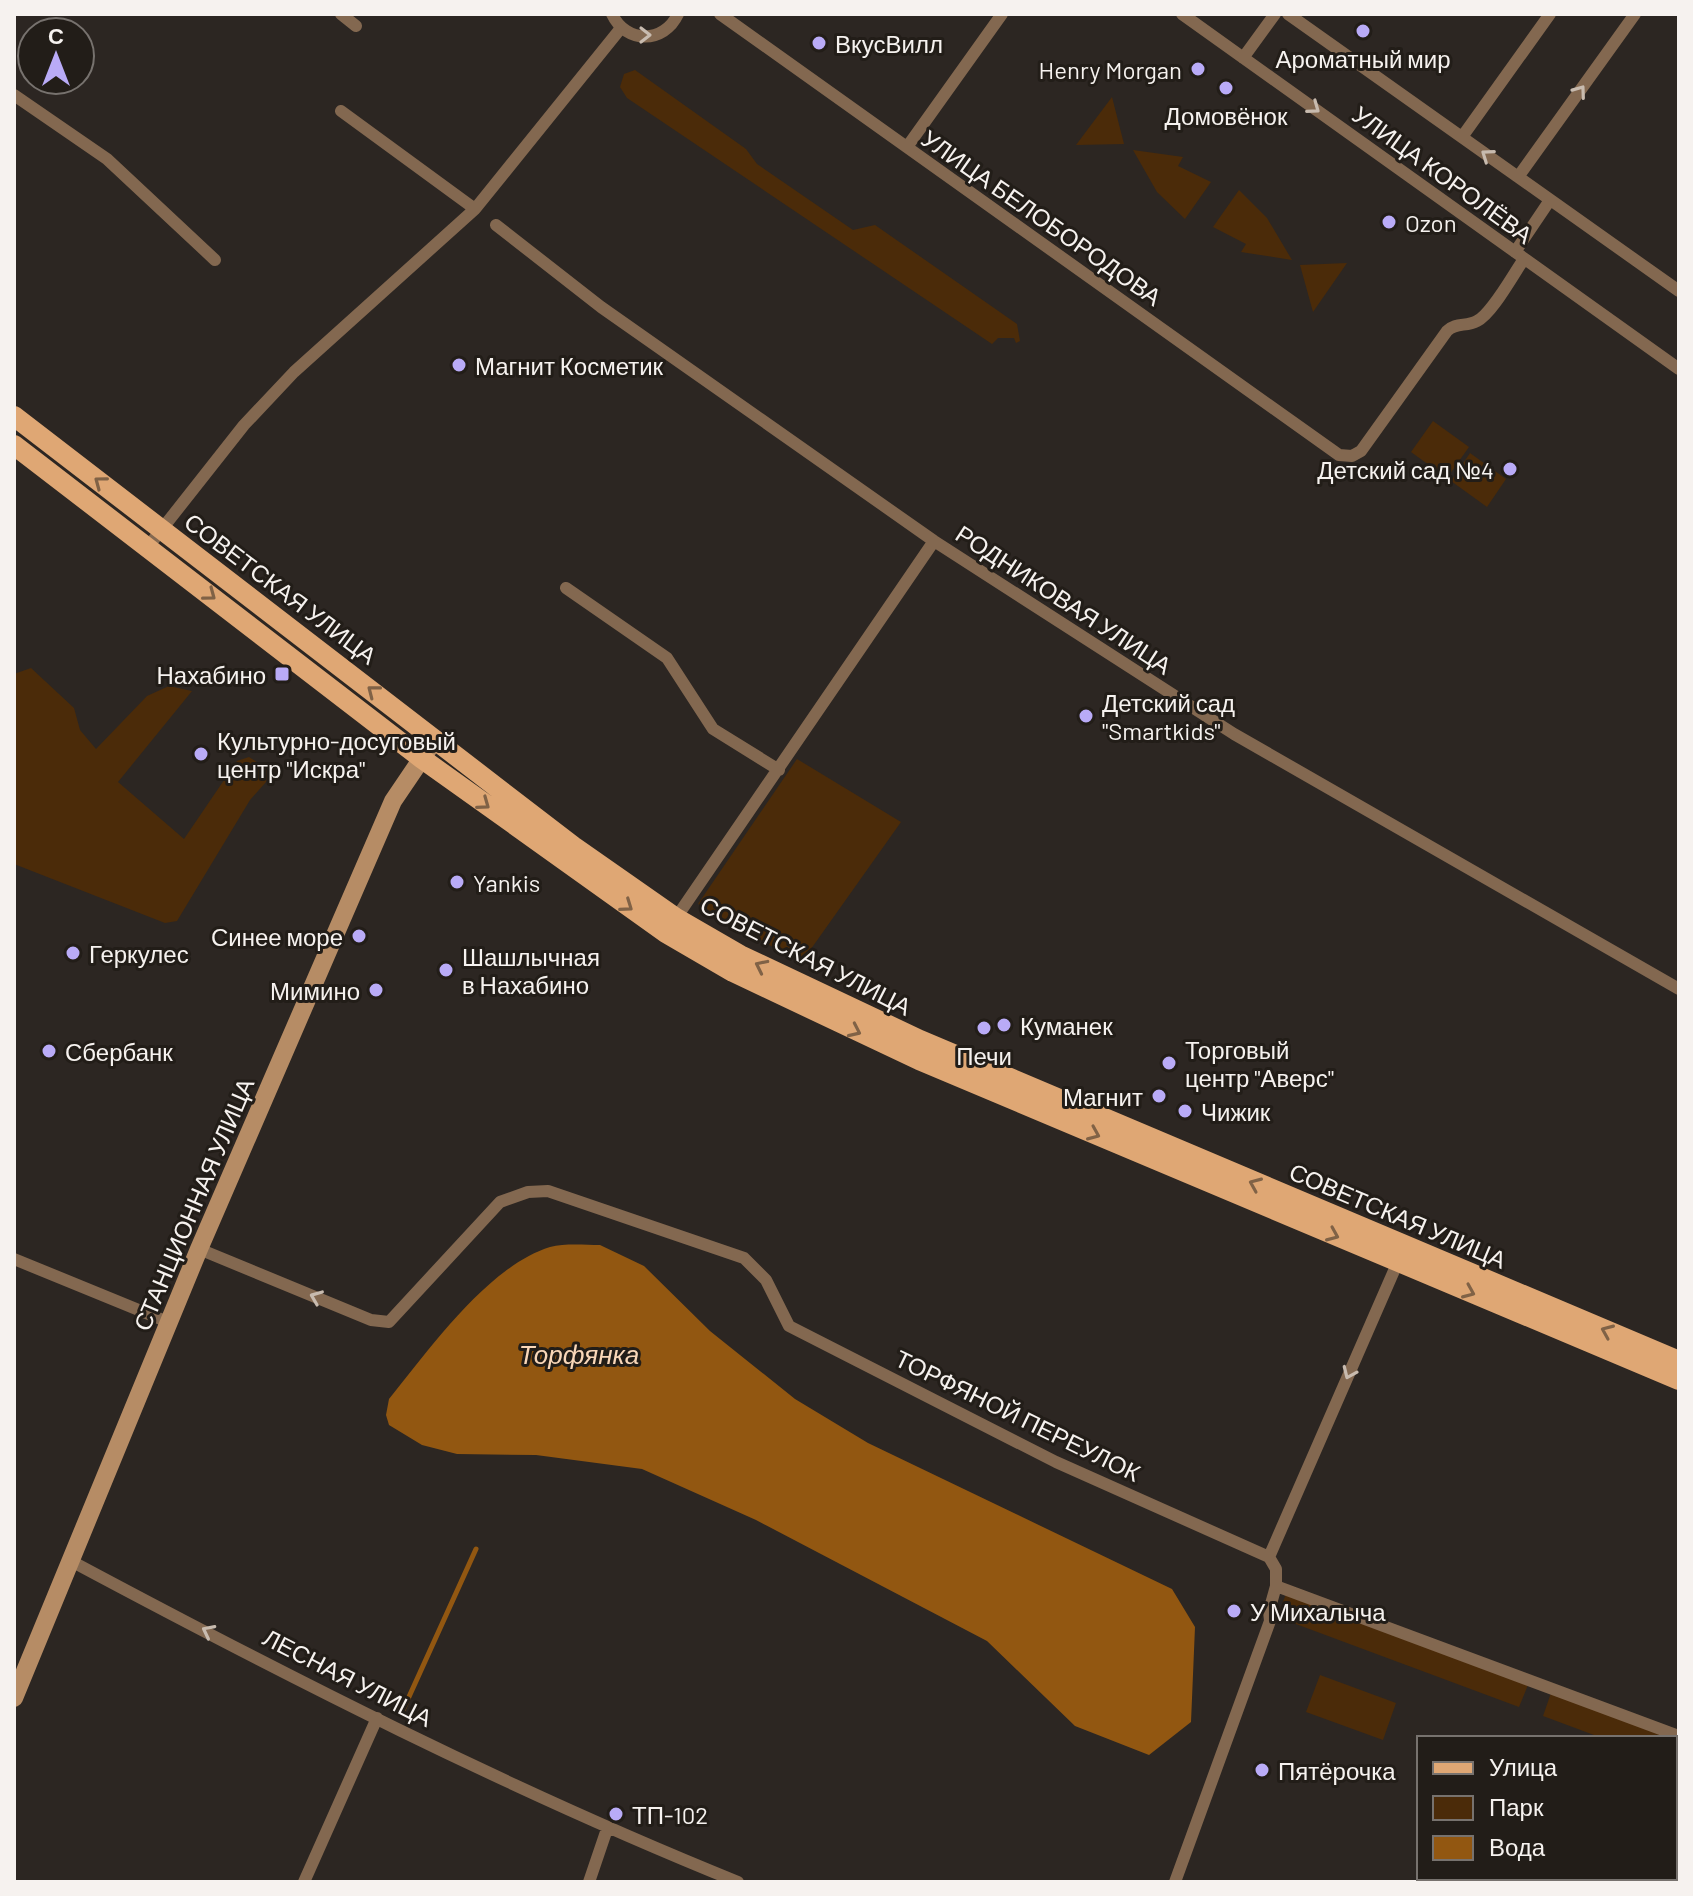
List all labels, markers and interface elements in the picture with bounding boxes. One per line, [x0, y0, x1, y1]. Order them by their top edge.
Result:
north arrow [16, 16, 96, 96]
text: С [48, 22, 64, 48]
marker: Ароматный мир [1354, 22, 1372, 40]
one-way arrow [640, 26, 652, 44]
place label: ВкусВилл [835, 29, 943, 58]
marker: ВкусВилл [810, 34, 828, 52]
place label: Ароматный мир [1276, 44, 1450, 73]
place label: Henry Morgan [1039, 55, 1182, 84]
marker: Henry Morgan [1189, 60, 1207, 78]
marker: Домовёнок [1217, 79, 1235, 97]
one-way arrow [1570, 85, 1585, 100]
one-way arrow [1305, 98, 1320, 113]
street label: УЛИЦА КОРОЛЁВА [1347, 99, 1539, 249]
place label: Домовёнок [1165, 101, 1288, 130]
street label: УЛИЦА БЕЛОБОРОДОВА [916, 123, 1168, 311]
one-way arrow [1481, 150, 1495, 165]
place label: Ozon [1405, 208, 1457, 237]
marker: Ozon [1380, 213, 1398, 231]
place label: Магнит Косметик [475, 351, 664, 380]
marker: Магнит Косметик [450, 356, 468, 374]
place label: Детский сад №4 [1317, 455, 1494, 484]
marker: Детский сад №4 [1501, 460, 1519, 478]
one-way arrow [94, 477, 109, 491]
street label: СОВЕТСКАЯ УЛИЦА [179, 506, 383, 670]
street label: РОДНИКОВАЯ УЛИЦА [951, 518, 1177, 680]
one-way arrow [201, 585, 216, 600]
place label: Нахабино [156, 660, 266, 689]
marker: Нахабино [273, 665, 291, 683]
one-way arrow [367, 687, 382, 701]
place label: Детский сад "Smartkids" [1102, 688, 1235, 745]
marker: Детский сад "Smartkids" [1077, 707, 1095, 725]
place label: Культурно-досуговый центр "Искра" [217, 726, 456, 783]
marker: Культурно-досуговый центр "Искра" [192, 745, 210, 763]
one-way arrow [476, 794, 490, 809]
place label: Yankis [473, 868, 540, 897]
marker: Yankis [448, 873, 466, 891]
street label: СОВЕТСКАЯ УЛИЦА [696, 889, 916, 1021]
one-way arrow [619, 896, 633, 911]
place label: Синее море [211, 922, 343, 951]
marker: Синее море [350, 927, 368, 945]
place label: Геркулес [89, 939, 189, 968]
place label: Шашлычная в Нахабино [462, 942, 600, 999]
marker: Геркулес [64, 944, 82, 962]
one-way arrow [755, 959, 769, 975]
marker: Шашлычная в Нахабино [437, 961, 455, 979]
place label: Мимино [270, 976, 360, 1005]
marker: Мимино [367, 981, 385, 999]
place label: Куманек [1020, 1011, 1113, 1040]
marker: Куманек [995, 1016, 1013, 1034]
marker: Печи [975, 1019, 993, 1037]
one-way arrow [847, 1021, 861, 1037]
place label: Торговый центр "Аверс" [1185, 1035, 1334, 1092]
place label: Сбербанк [65, 1037, 173, 1066]
place label: Печи [956, 1041, 1012, 1070]
marker: Сбербанк [40, 1042, 58, 1060]
marker: Торговый центр "Аверс" [1160, 1054, 1178, 1072]
street label: СТАНЦИОННАЯ УЛИЦА [127, 1073, 259, 1335]
place label: Магнит [1063, 1082, 1143, 1111]
marker: Магнит [1150, 1087, 1168, 1105]
place label: Чижик [1201, 1097, 1271, 1126]
marker: Чижик [1176, 1102, 1194, 1120]
one-way arrow [1086, 1125, 1100, 1141]
street label: СОВЕТСКАЯ УЛИЦА [1285, 1156, 1511, 1274]
one-way arrow [1249, 1177, 1263, 1193]
one-way arrow [1325, 1226, 1339, 1242]
one-way arrow [1462, 1282, 1476, 1299]
one-way arrow [309, 1290, 324, 1306]
one-way arrow [1601, 1325, 1615, 1341]
water label: Торфянка [519, 1338, 639, 1369]
street label: ТОРФЯНОЙ ПЕРЕУЛОК [891, 1343, 1145, 1487]
one-way arrow [1343, 1365, 1359, 1379]
place label: У Михалыча [1250, 1597, 1386, 1626]
marker: У Михалыча [1225, 1602, 1243, 1620]
street label: ЛЕСНАЯ УЛИЦА [259, 1622, 437, 1732]
one-way arrow [202, 1626, 217, 1641]
legend [1417, 1736, 1677, 1880]
text: Улица [1489, 1752, 1558, 1781]
place label: Пятёрочка [1278, 1756, 1396, 1785]
marker: Пятёрочка [1253, 1761, 1271, 1779]
text: Парк [1489, 1792, 1544, 1821]
place label: ТП-102 [632, 1800, 708, 1829]
marker: ТП-102 [607, 1805, 625, 1823]
text: Вода [1489, 1832, 1546, 1861]

